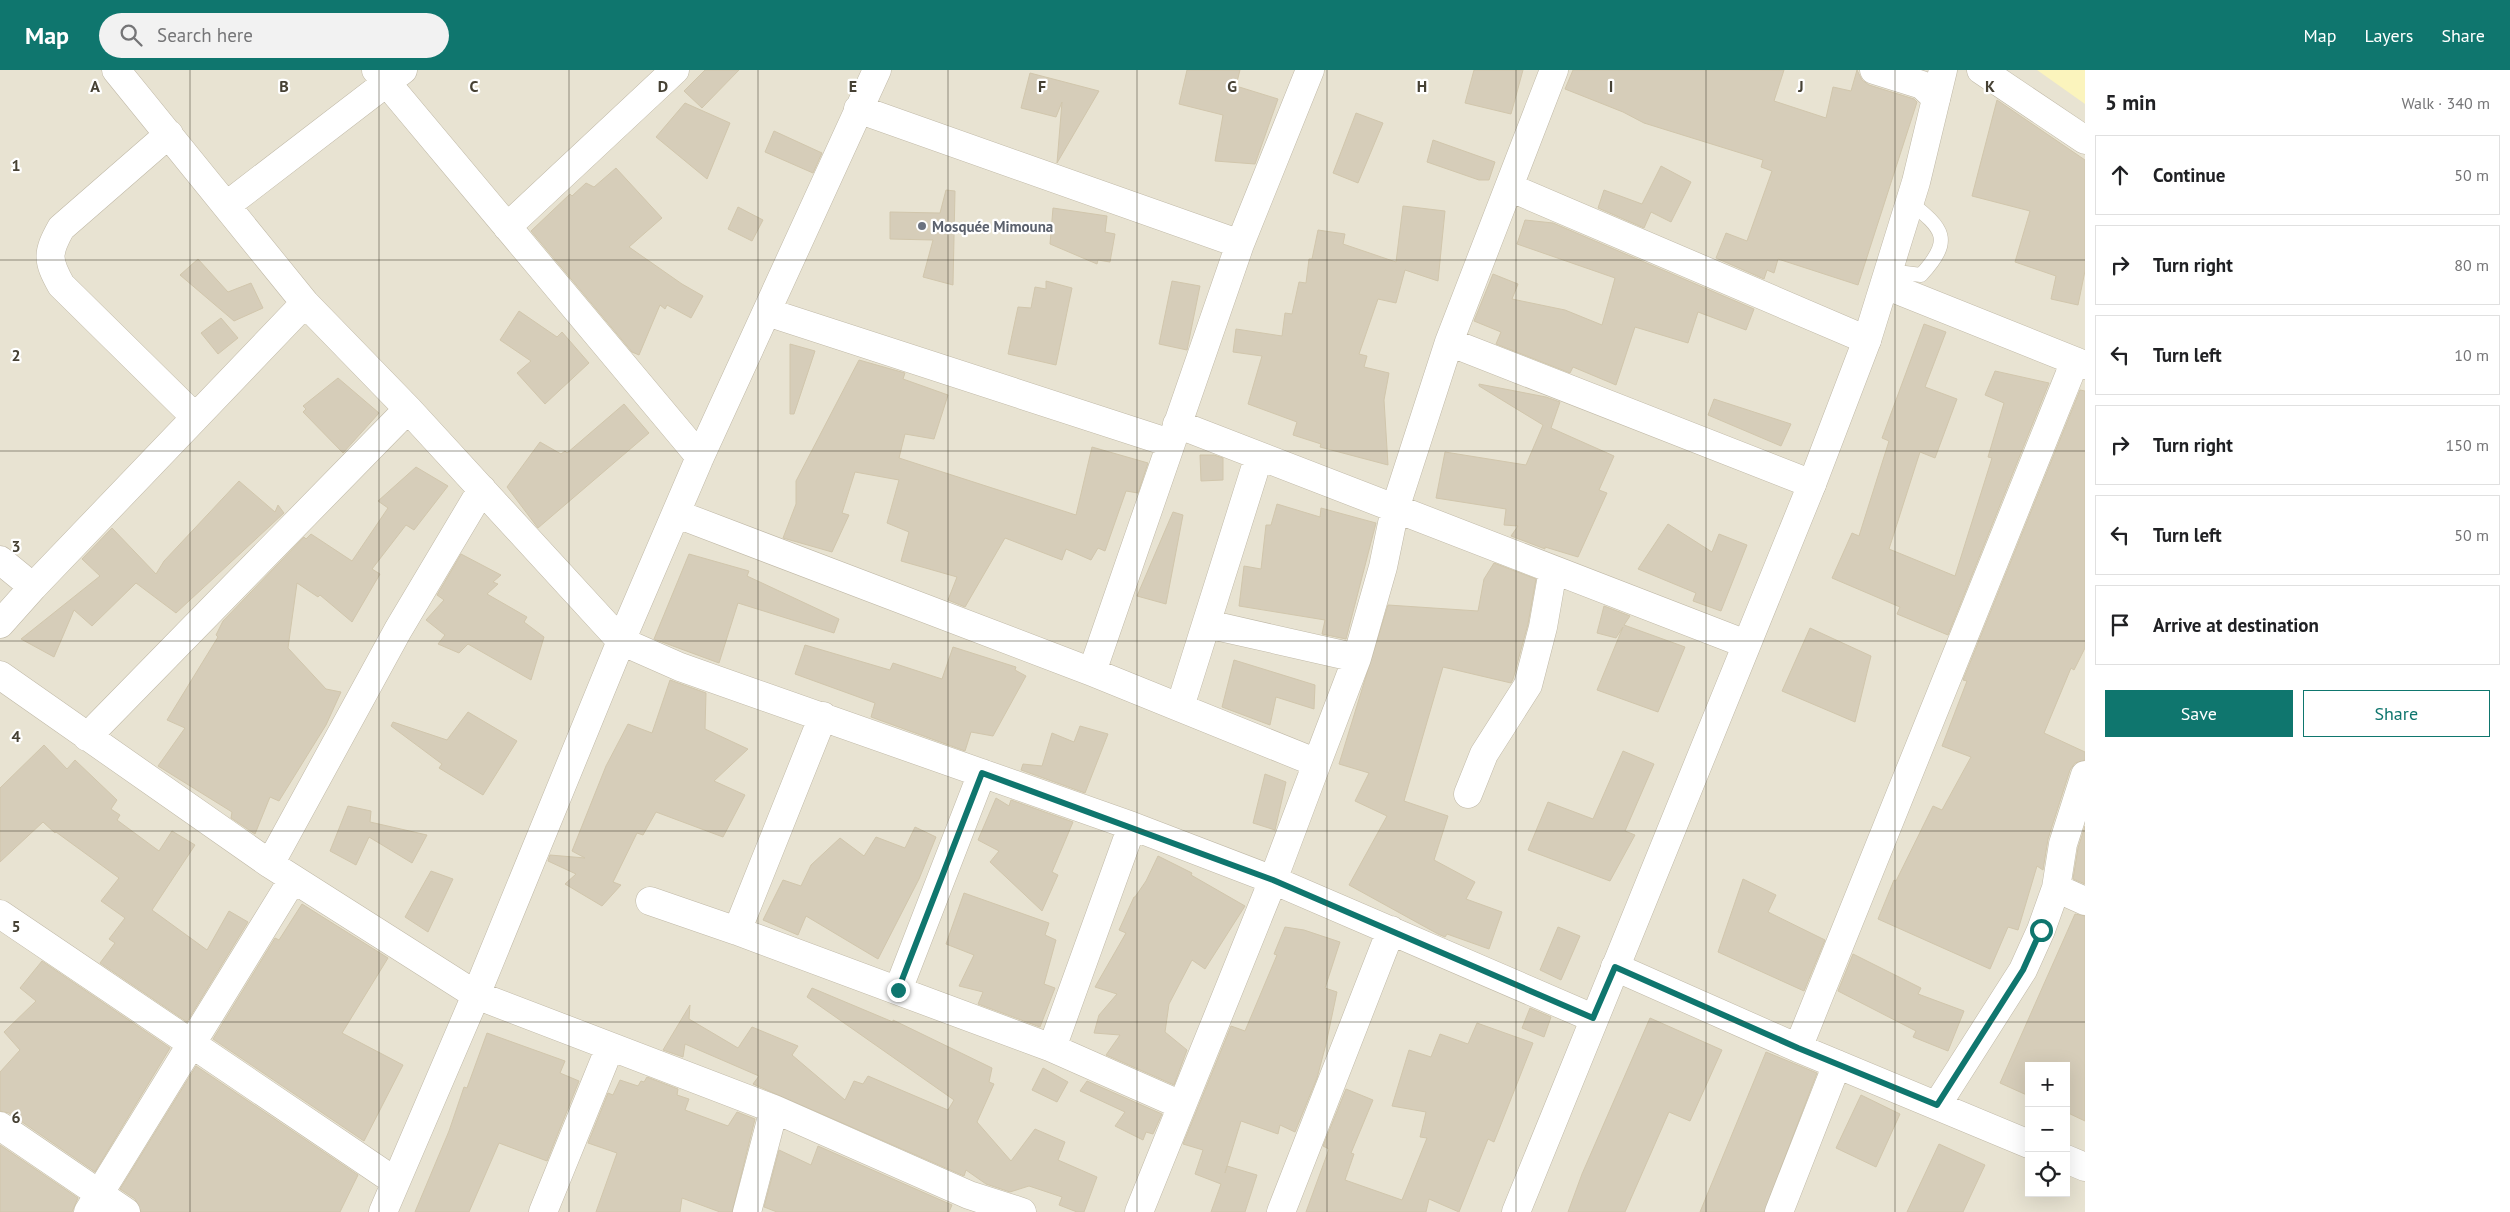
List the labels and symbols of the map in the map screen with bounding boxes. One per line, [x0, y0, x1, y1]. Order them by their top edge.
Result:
text: A [90, 76, 100, 96]
text: B [279, 76, 289, 96]
text: C [470, 76, 479, 96]
text: D [658, 76, 668, 96]
text: E [849, 76, 857, 96]
text: F [1038, 76, 1046, 96]
text: G [1227, 76, 1237, 96]
text: H [1417, 76, 1427, 96]
text: I [1609, 76, 1613, 96]
text: J [1797, 76, 1804, 96]
text: K [1985, 76, 1995, 96]
text: 1 [11, 155, 21, 175]
place label: Mosquée Mimouna [932, 217, 1053, 236]
marker: Mosquée Mimouna [916, 220, 928, 232]
text: 2 [11, 345, 21, 365]
text: 3 [11, 536, 21, 556]
text: 4 [11, 726, 21, 746]
text: 5 [11, 916, 21, 936]
route start [2030, 919, 2053, 942]
route end [887, 979, 910, 1002]
text: 6 [11, 1107, 21, 1127]

